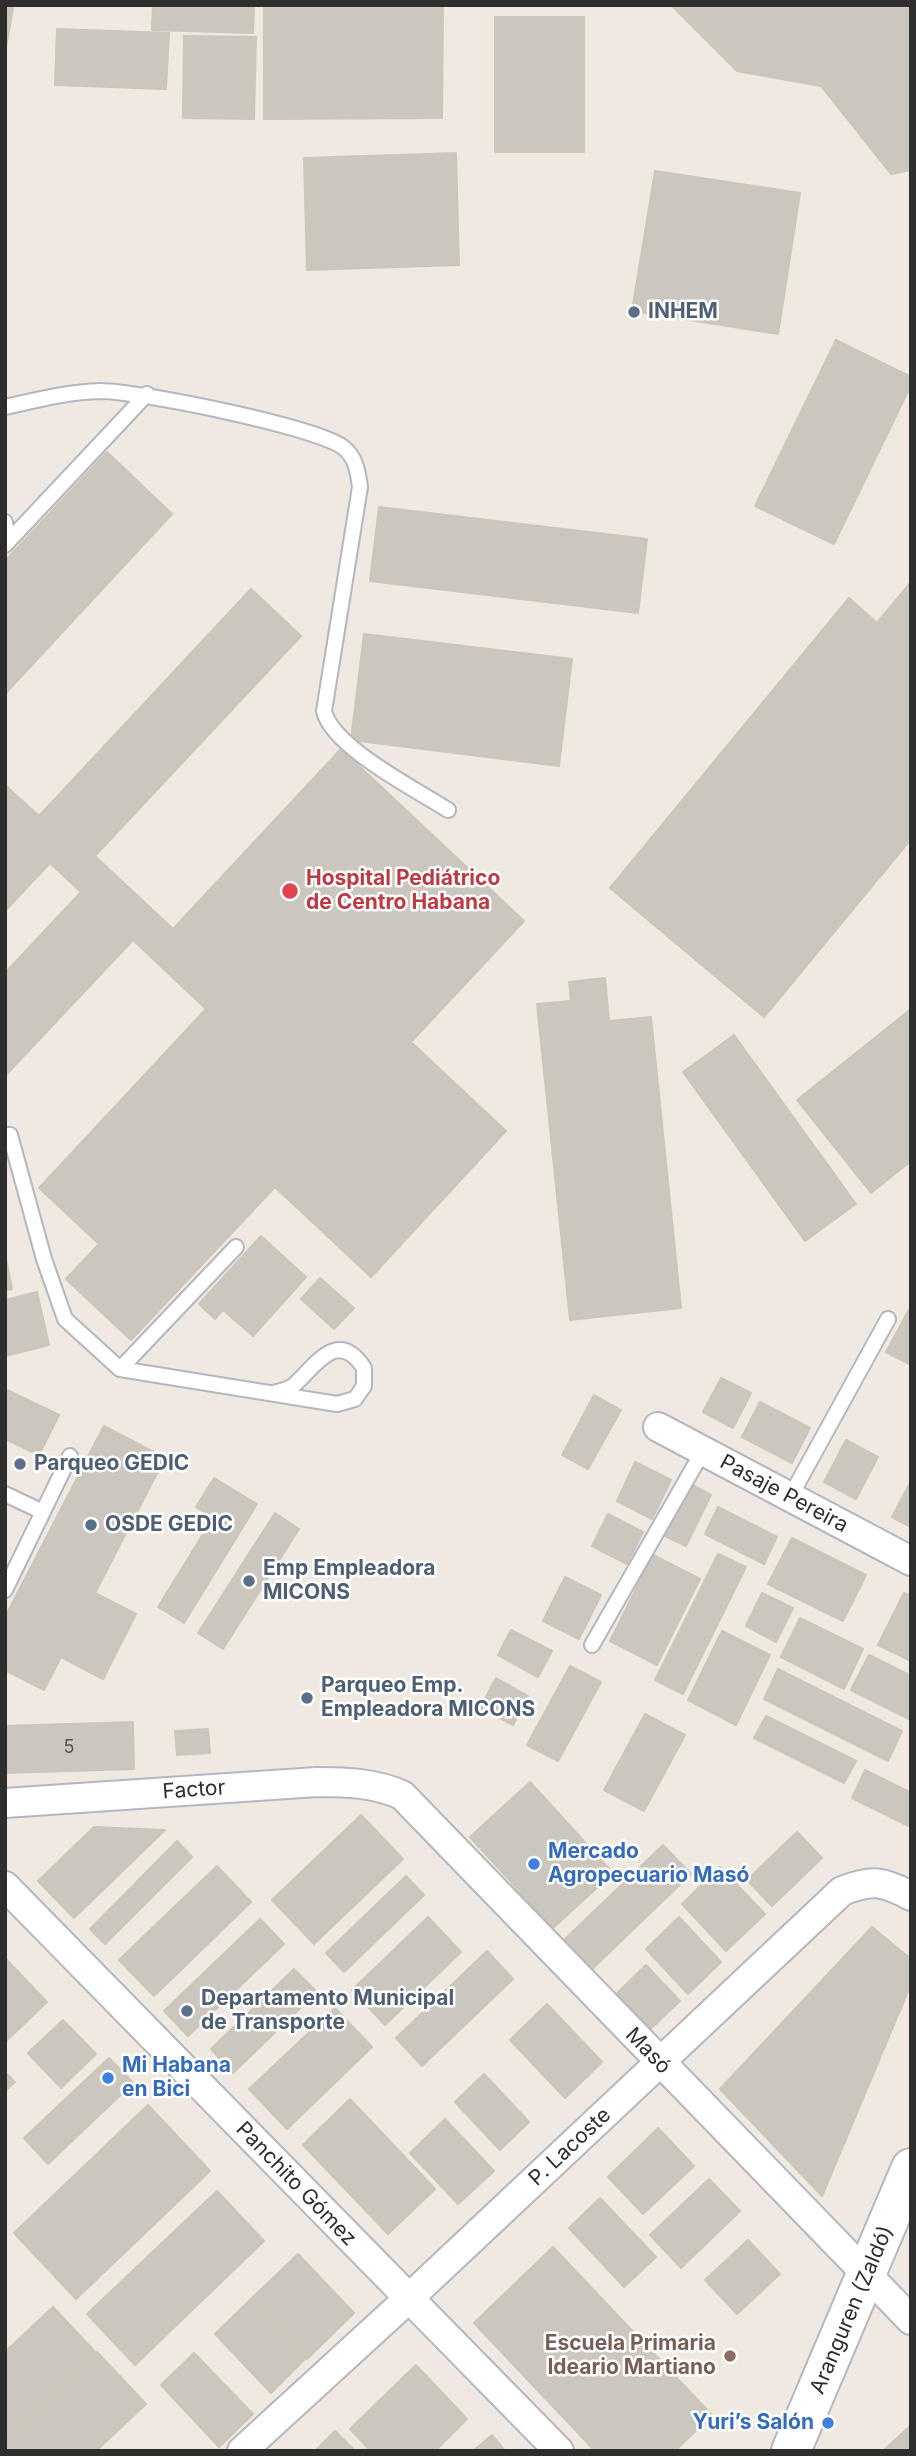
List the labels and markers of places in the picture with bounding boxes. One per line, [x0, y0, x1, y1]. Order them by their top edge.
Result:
place label: INHEM [648, 299, 718, 325]
marker: INHEM [626, 304, 642, 320]
place label: Hospital Pediátrico de Centro Habana [306, 866, 500, 916]
marker: Hospital Pediátrico de Centro Habana [280, 881, 300, 901]
place label: Parqueo GEDIC [34, 1451, 189, 1477]
marker: Parqueo GEDIC [12, 1456, 28, 1472]
place label: OSDE GEDIC [105, 1512, 233, 1538]
marker: OSDE GEDIC [83, 1517, 99, 1533]
place label: Emp Empleadora MICONS [263, 1556, 435, 1606]
marker: Emp Empleadora MICONS [241, 1573, 257, 1589]
place label: Parqueo Emp. Empleadora MICONS [321, 1673, 535, 1723]
marker: Parqueo Emp. Empleadora MICONS [299, 1690, 315, 1706]
place label: Mercado Agropecuario Masó [548, 1839, 749, 1889]
marker: Mercado Agropecuario Masó [526, 1856, 542, 1872]
place label: Departamento Municipal de Transporte [201, 1986, 454, 2036]
marker: Departamento Municipal de Transporte [179, 2003, 195, 2019]
place label: Mi Habana en Bici [122, 2053, 231, 2103]
marker: Mi Habana en Bici [100, 2070, 116, 2086]
place label: Escuela Primaria Ideario Martiano [545, 2331, 716, 2381]
marker: Escuela Primaria Ideario Martiano [722, 2348, 738, 2364]
place label: Yuri’s Salón [693, 2410, 814, 2436]
marker: Yuri’s Salón [820, 2415, 836, 2431]

